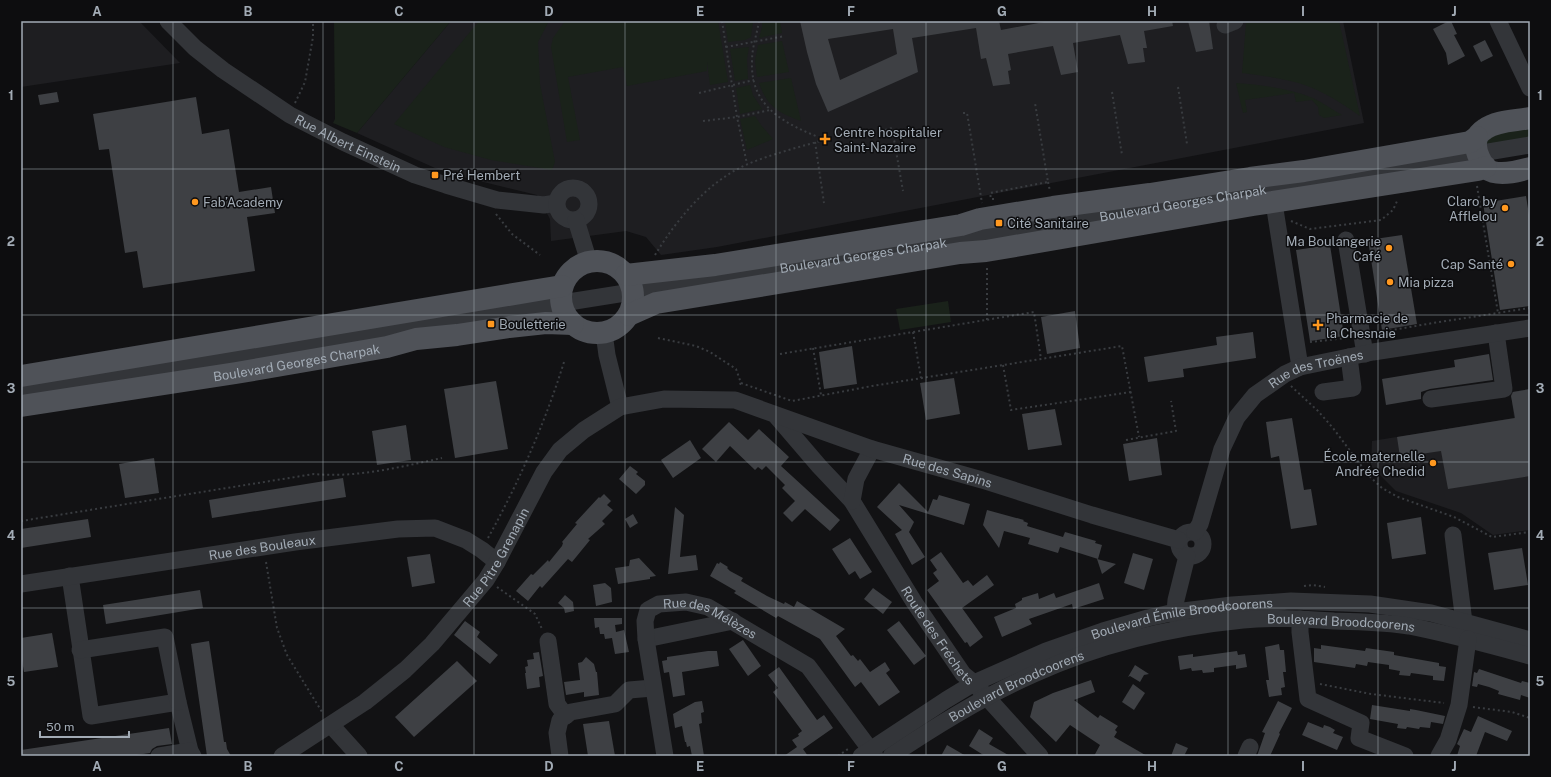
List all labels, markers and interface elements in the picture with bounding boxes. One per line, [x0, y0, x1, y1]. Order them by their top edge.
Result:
text: A [92, 4, 102, 19]
text: B [244, 4, 253, 19]
text: C [394, 4, 404, 19]
text: D [544, 4, 554, 19]
text: E [696, 4, 704, 19]
text: F [847, 4, 855, 19]
text: G [997, 4, 1007, 19]
text: H [1147, 4, 1157, 19]
text: I [1301, 4, 1305, 19]
text: J [1451, 4, 1457, 19]
text: 1 [8, 88, 14, 103]
text: 1 [1537, 88, 1543, 103]
street label: Rue Albert Einstein [292, 112, 403, 176]
place label: Centre hospitalier Saint-Nazaire [834, 125, 942, 155]
marker: Centre hospitalier Saint-Nazaire [819, 133, 831, 145]
place label: Pré Hembert [443, 168, 520, 183]
marker: Pré Hembert [430, 170, 440, 180]
street label: Boulevard Georges Charpak [1098, 182, 1268, 225]
place label: Claro by Afflelou [1447, 194, 1497, 224]
place label: Fab’Academy [203, 195, 283, 210]
marker: Fab’Academy [190, 197, 200, 207]
marker: Claro by Afflelou [1500, 203, 1510, 213]
place label: Cité Sanitaire [1007, 216, 1089, 231]
marker: Cité Sanitaire [994, 218, 1004, 228]
text: 2 [7, 234, 15, 249]
place label: Ma Boulangerie Café [1286, 234, 1381, 264]
text: 2 [1536, 234, 1544, 249]
street label: Boulevard Georges Charpak [778, 235, 948, 276]
marker: Ma Boulangerie Café [1384, 243, 1394, 253]
place label: Cap Santé [1441, 257, 1503, 272]
marker: Cap Santé [1506, 259, 1516, 269]
place label: Mia pizza [1398, 275, 1454, 290]
marker: Mia pizza [1385, 277, 1395, 287]
place label: Pharmacie de la Chesnaie [1326, 311, 1408, 341]
place label: Bouletterie [499, 317, 566, 332]
marker: Bouletterie [486, 319, 496, 329]
marker: Pharmacie de la Chesnaie [1313, 320, 1323, 330]
street label: Boulevard Georges Charpak [212, 341, 381, 384]
street label: Rue des Troënes [1266, 347, 1365, 391]
text: 3 [7, 381, 16, 396]
text: 3 [1536, 381, 1545, 396]
place label: École maternelle Andrée Chedid [1324, 448, 1425, 479]
street label: Rue des Sapins [901, 451, 994, 491]
marker: École maternelle Andrée Chedid [1428, 458, 1438, 468]
street label: Rue Pitre Grenapin [460, 505, 532, 610]
text: 4 [7, 528, 16, 543]
text: 4 [1536, 528, 1545, 543]
street label: Rue des Bouleaux [208, 532, 317, 563]
street label: Route des Fréchets [898, 583, 977, 688]
street label: Rue des Mélèzes [662, 595, 759, 642]
street label: Boulevard Émile Broodcoorens [1089, 595, 1273, 643]
street label: Boulevard Broodcoorens [1267, 611, 1416, 635]
street label: Boulevard Broodcoorens [946, 648, 1086, 725]
text: 5 [7, 674, 16, 689]
text: 5 [1536, 674, 1545, 689]
scale bar [40, 713, 129, 739]
text: 50 m [46, 720, 74, 734]
text: A [92, 759, 102, 774]
text: B [244, 759, 253, 774]
text: C [394, 759, 404, 774]
text: D [544, 759, 554, 774]
text: E [696, 759, 704, 774]
text: F [847, 759, 855, 774]
text: G [997, 759, 1007, 774]
text: H [1147, 759, 1157, 774]
text: I [1301, 759, 1305, 774]
text: J [1451, 759, 1457, 774]

